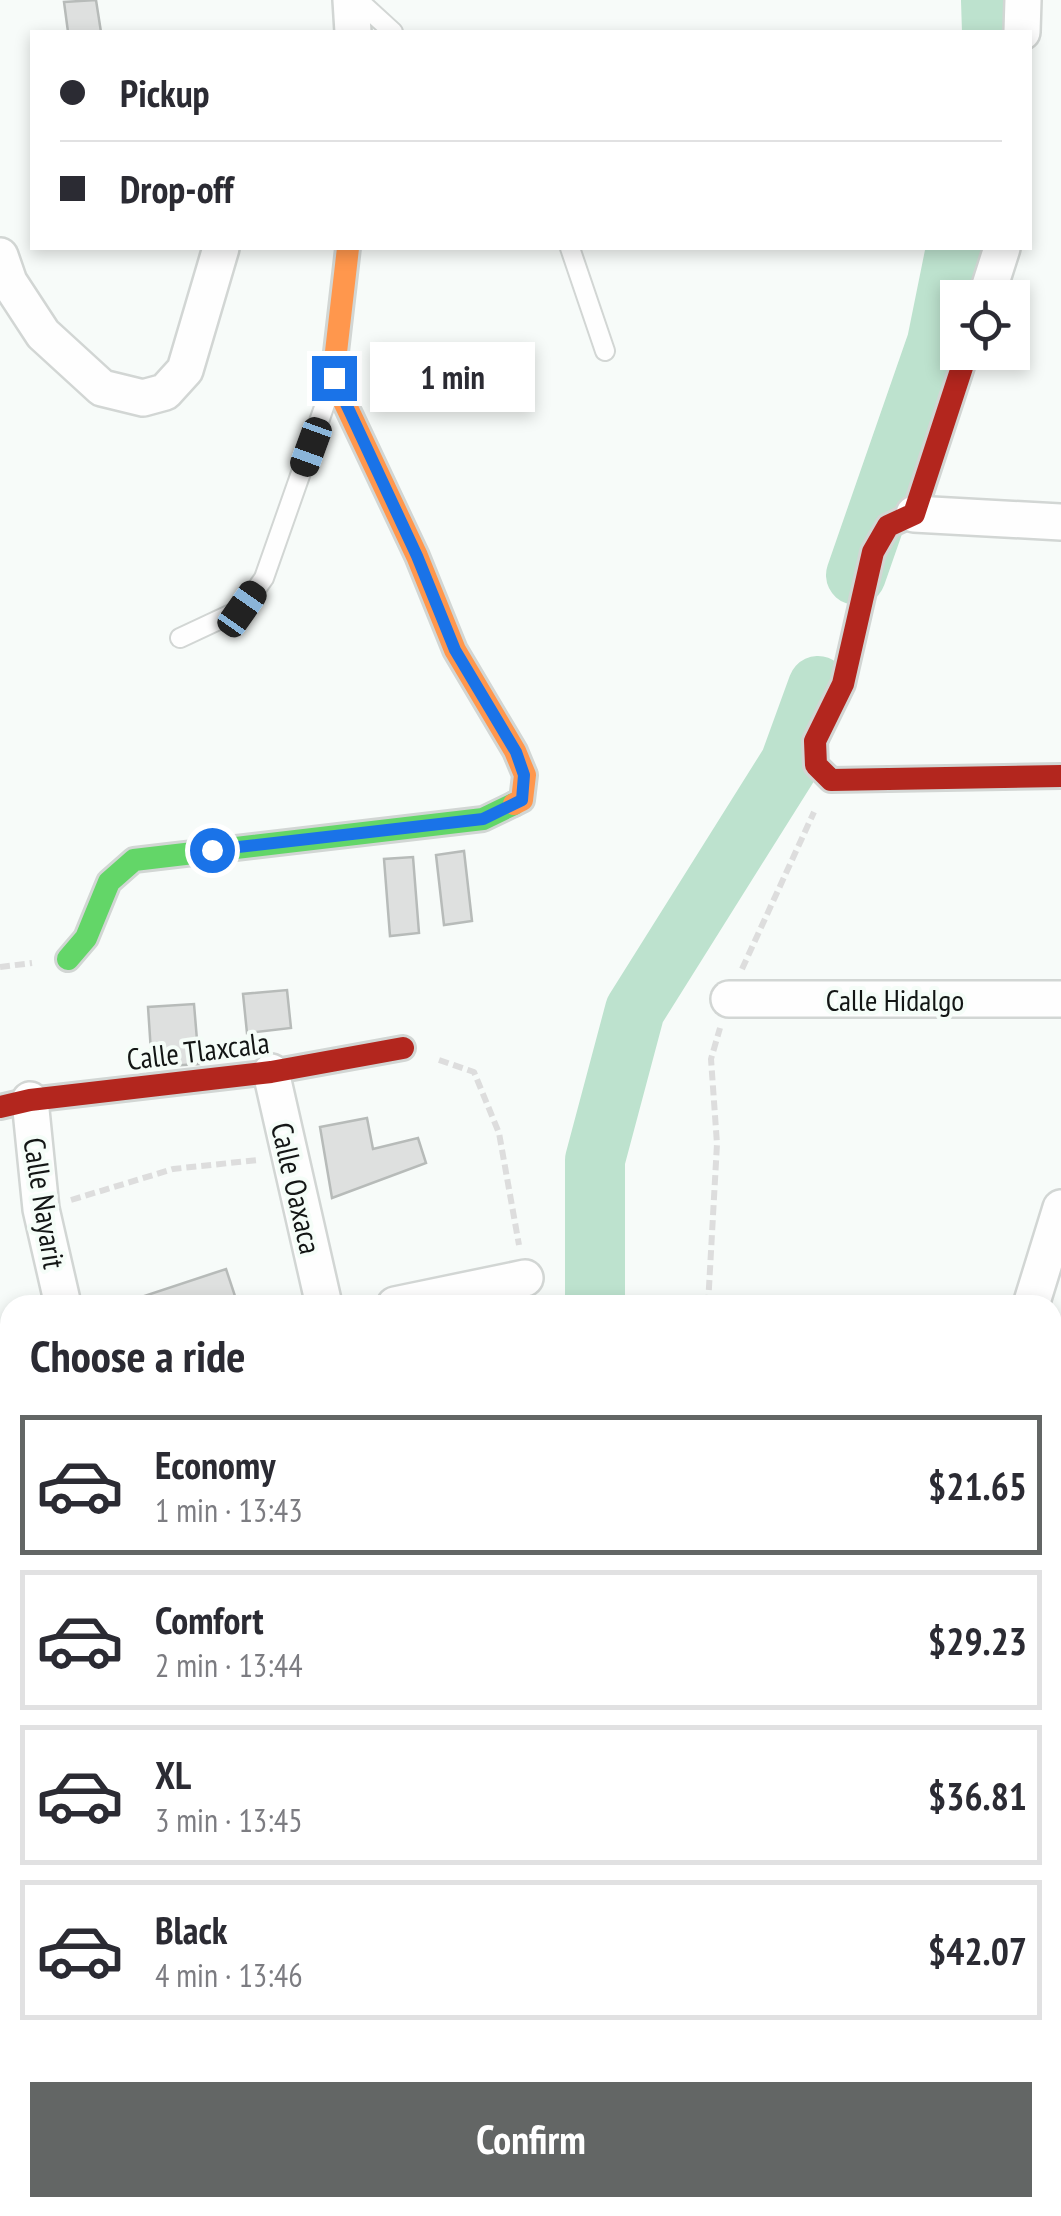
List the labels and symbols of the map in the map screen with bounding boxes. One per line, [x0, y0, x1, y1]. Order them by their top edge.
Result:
callout: 1 min [369, 343, 534, 413]
route end [312, 356, 357, 401]
car [287, 414, 335, 480]
car [213, 576, 271, 642]
route start [190, 828, 235, 873]
street label: Calle Hidalgo [826, 980, 964, 1019]
street label: Calle Tlaxcala [125, 1022, 271, 1078]
street label: Calle Oaxaca [263, 1119, 331, 1257]
street label: Calle Nayarit [15, 1135, 75, 1272]

